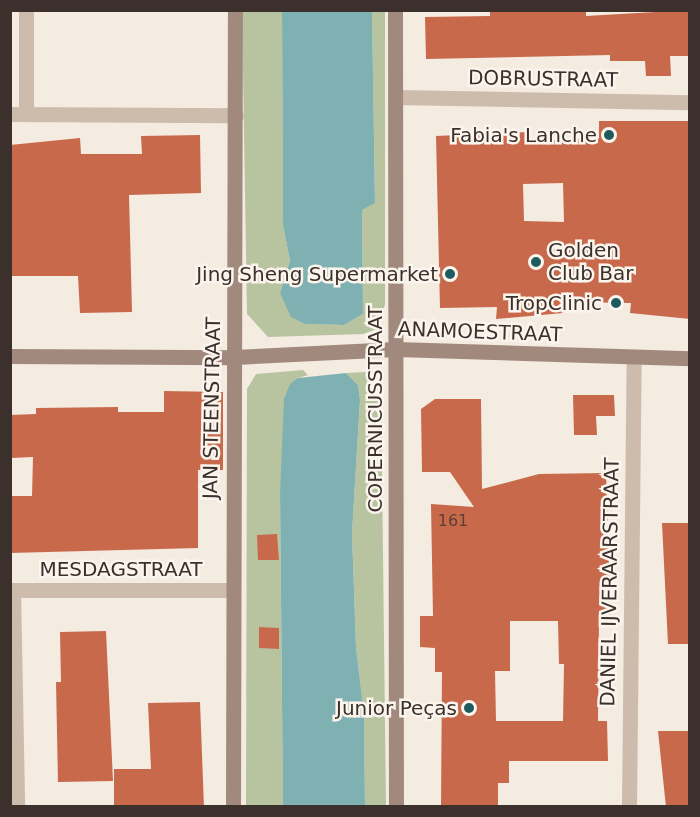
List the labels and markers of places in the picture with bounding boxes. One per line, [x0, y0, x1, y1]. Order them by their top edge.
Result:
place label: Fabia's Lanche [450, 123, 597, 147]
marker: Fabia's Lanche [602, 128, 616, 142]
place label: Golden Club Bar [548, 238, 633, 285]
marker: Golden Club Bar [529, 255, 543, 269]
place label: Jing Sheng Supermarket [196, 262, 438, 286]
marker: Jing Sheng Supermarket [443, 267, 457, 281]
place label: TropClinic [506, 291, 602, 315]
marker: TropClinic [607, 294, 625, 312]
place label: Junior Peças [336, 696, 457, 720]
marker: Junior Peças [462, 701, 476, 715]

